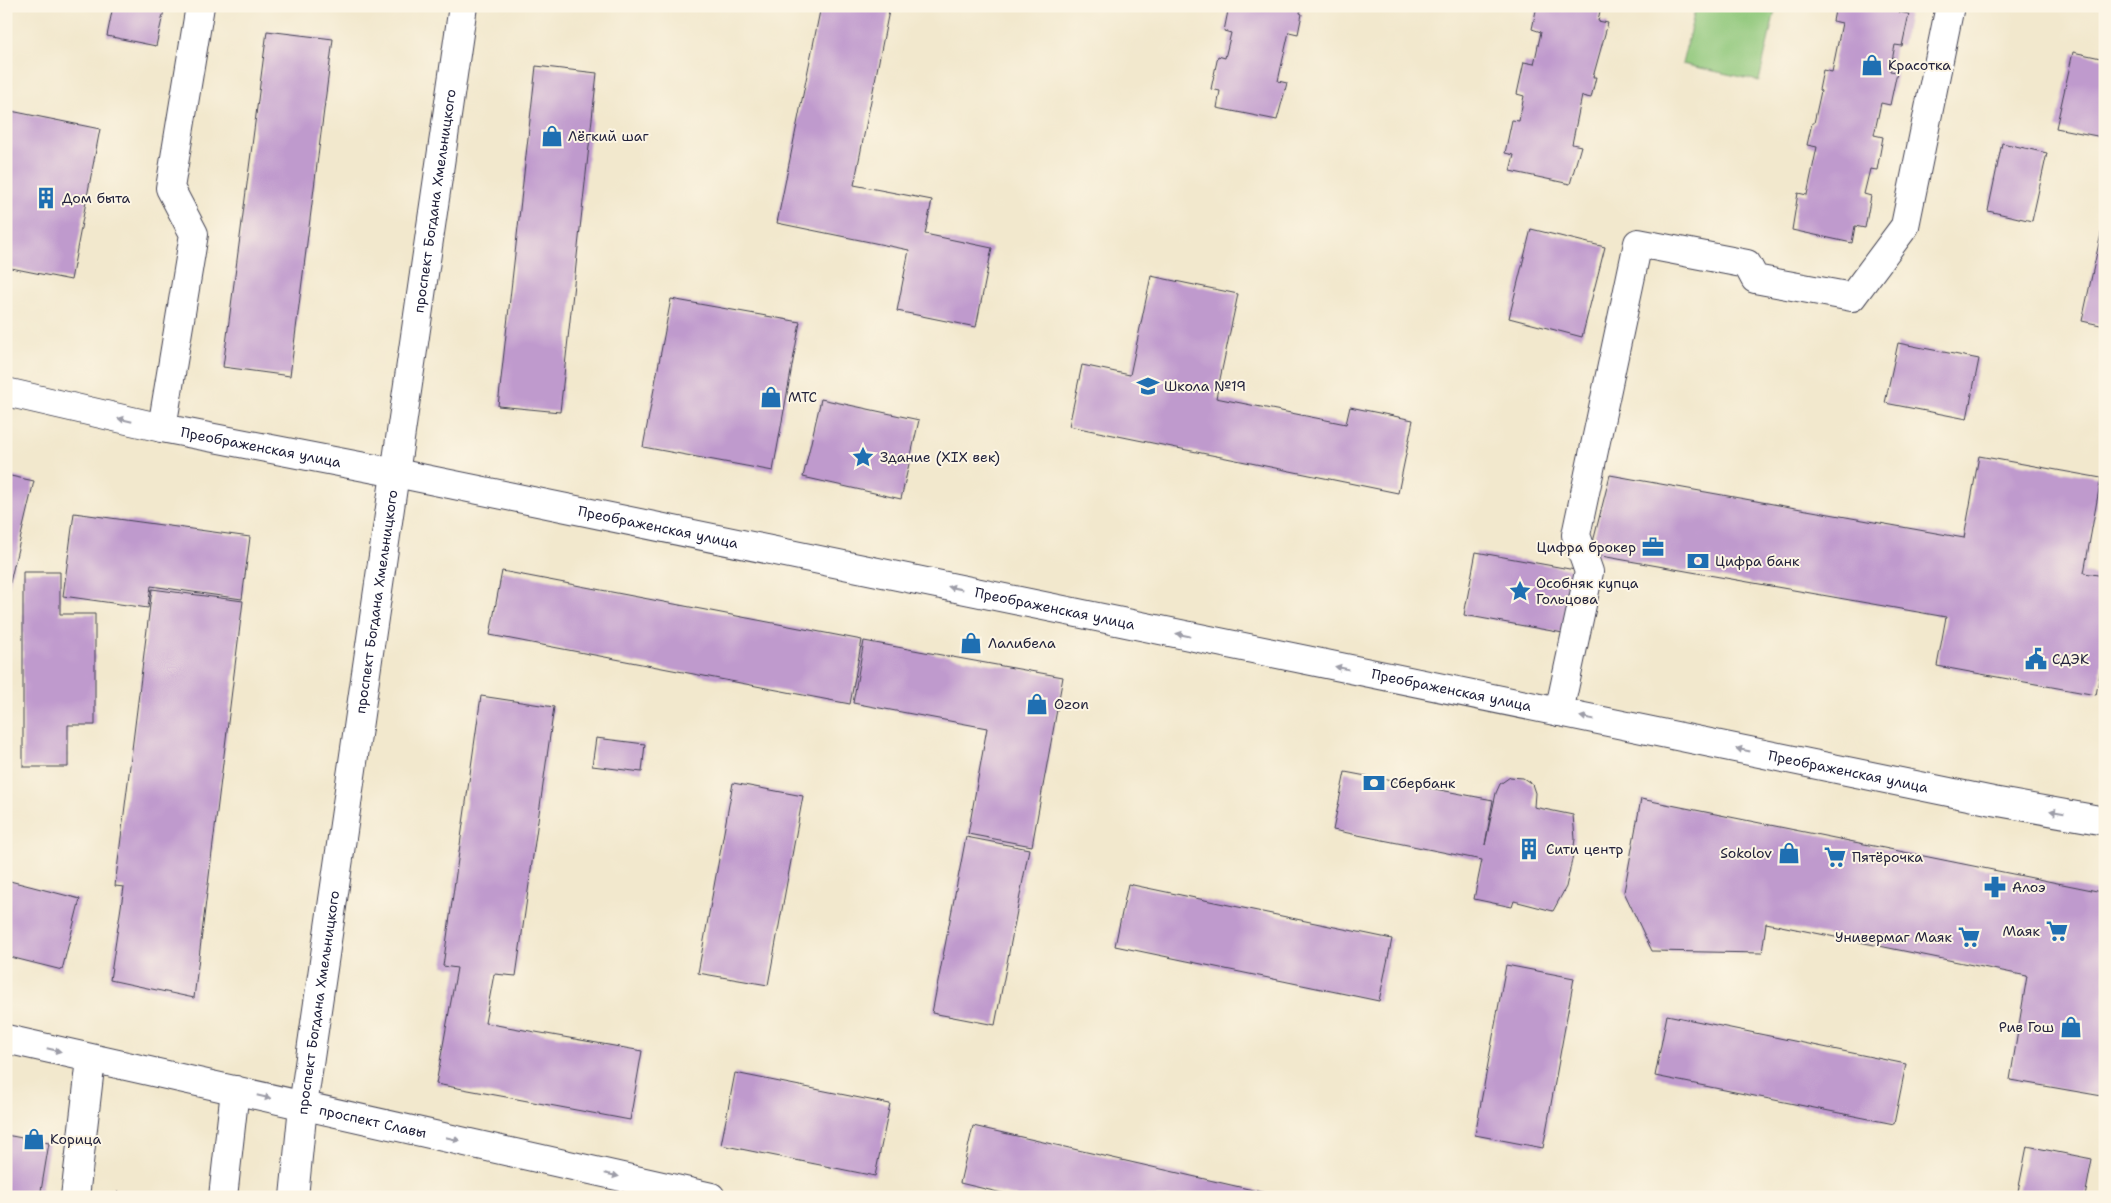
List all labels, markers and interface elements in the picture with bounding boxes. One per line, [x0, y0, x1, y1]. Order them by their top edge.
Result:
shop icon: Красотка [1859, 52, 1885, 78]
place label: Красотка [1888, 56, 1951, 74]
street label: проспект Богдана Хмельницкого [409, 88, 460, 314]
shop icon: Лёгкий шаг [539, 123, 565, 149]
place label: Лёгкий шаг [568, 127, 649, 145]
building icon: Дом быта [33, 185, 59, 211]
place label: Дом быта [62, 189, 131, 207]
school or university icon: Школа №19 [1135, 373, 1161, 399]
place label: Школа №19 [1164, 377, 1246, 395]
shop icon: МТС [758, 384, 784, 410]
place label: МТС [788, 388, 817, 406]
one-way arrow [117, 416, 132, 424]
street label: Преображенская улица [179, 423, 343, 471]
place icon: Здание (XIX век) [850, 444, 876, 470]
place label: Здание (XIX век) [880, 448, 1000, 466]
street label: проспект Богдана Хмельницкого [351, 489, 402, 715]
street label: Преображенская улица [576, 502, 740, 552]
office icon: Цифра брокер [1640, 534, 1666, 560]
place label: Цифра брокер [1537, 538, 1636, 556]
bank icon: Цифра банк [1685, 548, 1711, 574]
place label: Цифра банк [1715, 552, 1800, 570]
place label: Особняк купца Гольцова [1536, 574, 1639, 608]
place icon: Особняк купца Гольцова [1507, 578, 1533, 604]
street label: Преображенская улица [973, 583, 1137, 634]
one-way arrow [948, 584, 963, 592]
shop icon: Лалибела [958, 630, 984, 656]
one-way arrow [1176, 631, 1191, 639]
place label: Лалибела [988, 634, 1056, 652]
public building icon: СДЭК [2023, 646, 2049, 672]
place label: СДЭК [2052, 650, 2089, 668]
one-way arrow [1334, 663, 1350, 671]
street label: Преображенская улица [1370, 665, 1533, 715]
shop icon: Ozon [1024, 691, 1050, 717]
place label: Ozon [1054, 695, 1089, 713]
one-way arrow [1580, 714, 1595, 722]
one-way arrow [1735, 746, 1750, 754]
street label: Преображенская улица [1767, 746, 1930, 797]
bank icon: Сбербанк [1361, 770, 1387, 796]
place label: Сбербанк [1390, 774, 1456, 792]
one-way arrow [2048, 808, 2064, 816]
building icon: Сити центр [1516, 836, 1542, 862]
place label: Сити центр [1546, 840, 1624, 858]
shop icon: Sokolov [1776, 840, 1802, 866]
place label: Sokolov [1720, 844, 1772, 862]
supermarket icon: Пятёрочка [1822, 844, 1848, 870]
place label: Пятёрочка [1852, 848, 1923, 866]
pharmacy icon: Алоэ [1982, 874, 2008, 900]
place label: Алоэ [2012, 878, 2045, 896]
street label: проспект Богдана Хмельницкого [293, 889, 343, 1115]
supermarket icon: Маяк [2044, 918, 2070, 944]
place label: Маяк [2003, 922, 2041, 940]
supermarket icon: Универмаг Маяк [1956, 924, 1982, 950]
place label: Универмаг Маяк [1835, 928, 1953, 946]
shop icon: Рив Гош [2058, 1014, 2084, 1040]
place label: Рив Гош [1999, 1018, 2054, 1036]
one-way arrow [46, 1046, 61, 1054]
one-way arrow [256, 1093, 271, 1101]
street label: проспект Славы [318, 1100, 428, 1142]
shop icon: Корица [21, 1126, 47, 1152]
place label: Корица [50, 1130, 101, 1148]
one-way arrow [446, 1135, 461, 1143]
one-way arrow [604, 1171, 619, 1179]

